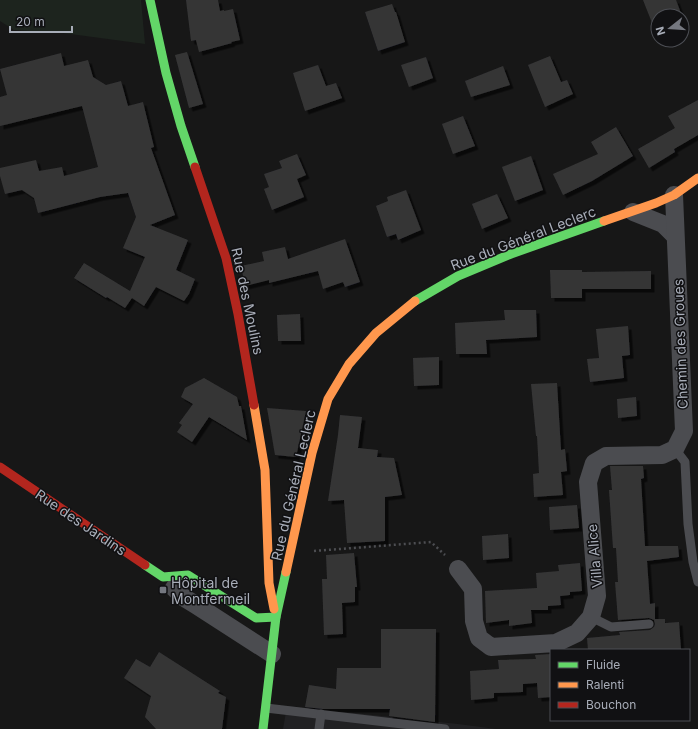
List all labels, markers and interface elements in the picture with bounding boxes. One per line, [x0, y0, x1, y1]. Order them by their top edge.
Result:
scale bar [10, 8, 72, 34]
north arrow [650, 8, 690, 48]
text: 20 m [16, 14, 45, 29]
text: N [653, 25, 668, 37]
street label: Rue du Général Leclerc [448, 202, 598, 274]
street label: Rue des Moulins [228, 246, 268, 356]
street label: Chemin des Groues [669, 279, 691, 409]
street label: Rue du Général Leclerc [267, 408, 319, 562]
street label: Rue des Jardins [32, 485, 130, 559]
street label: Villa Alice [583, 523, 605, 589]
place label: Hôpital de Montfermeil [171, 574, 250, 607]
marker: Hôpital de Montfermeil [158, 585, 168, 595]
legend [550, 649, 690, 721]
text: Fluide [586, 657, 620, 672]
text: Ralenti [586, 677, 624, 692]
text: Bouchon [586, 697, 636, 712]

